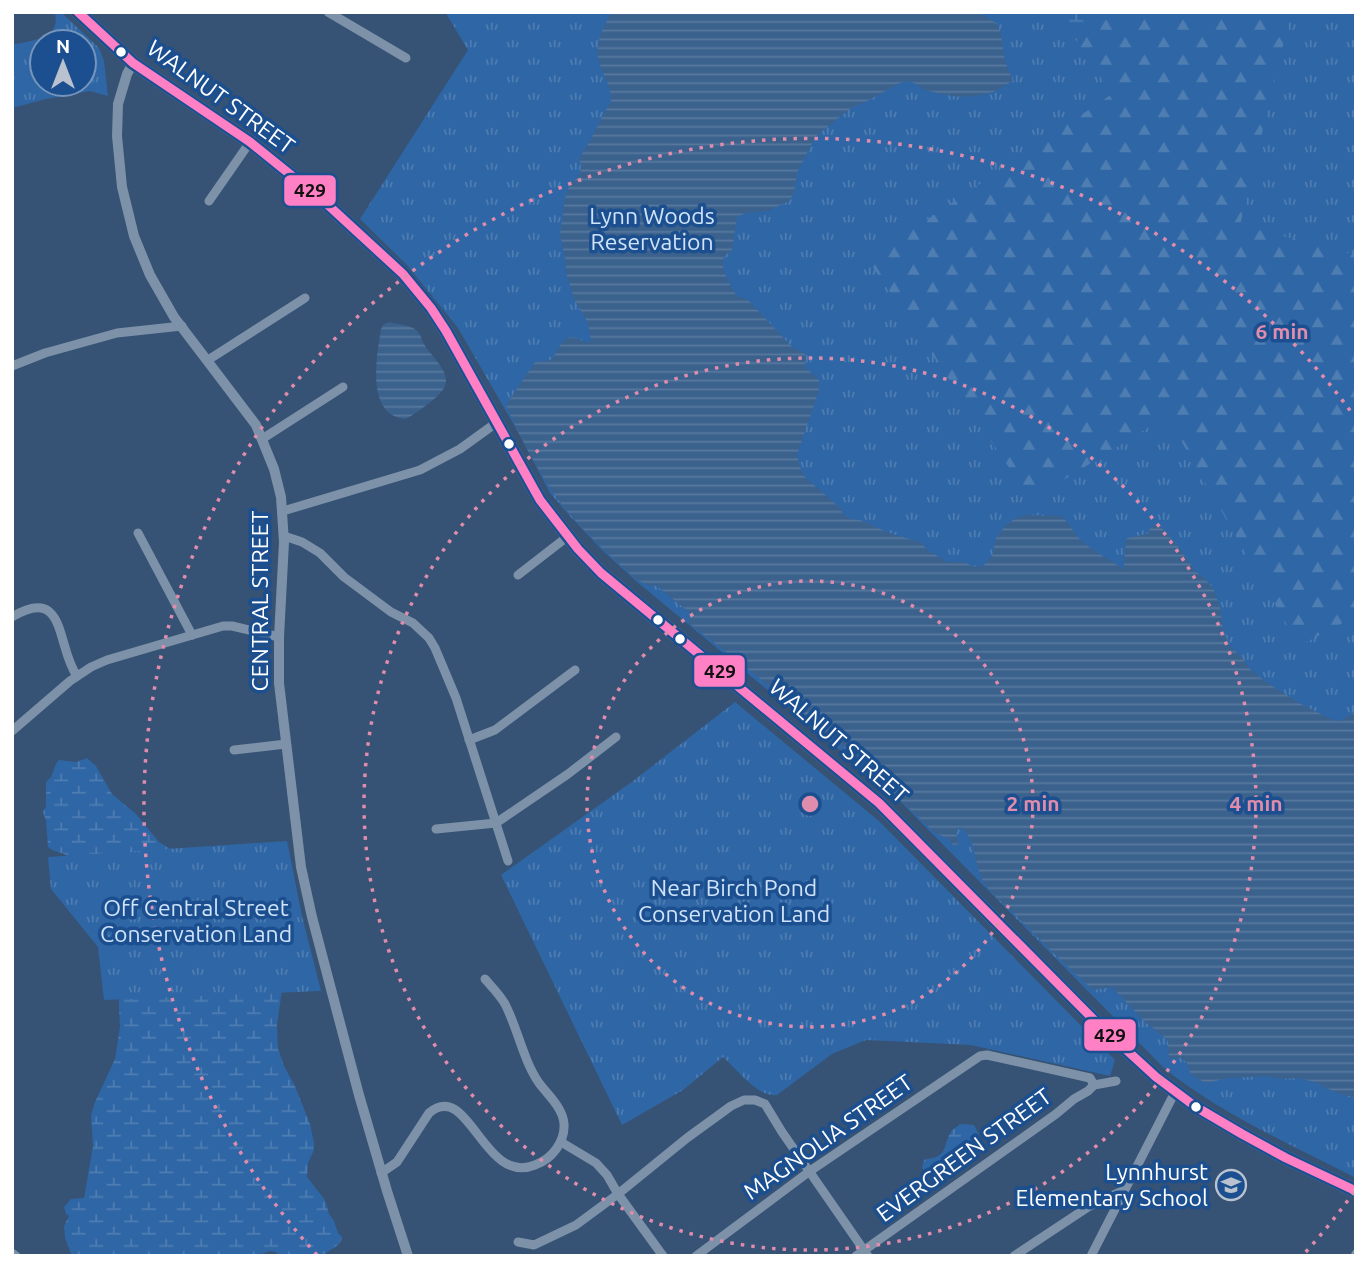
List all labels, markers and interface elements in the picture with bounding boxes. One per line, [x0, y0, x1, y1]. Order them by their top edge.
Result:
north arrow [28, 28, 98, 98]
text: N [56, 35, 70, 57]
street label: WALNUT STREET [143, 35, 300, 158]
unlabelled marker [114, 45, 128, 59]
line badge: 429 [283, 174, 337, 207]
text: 429 [294, 179, 326, 201]
park label: Lynn Woods Reservation [589, 203, 715, 254]
text: 6 min [1255, 319, 1309, 343]
unlabelled marker [502, 437, 516, 451]
street label: CENTRAL STREET [247, 510, 272, 691]
unlabelled marker [651, 613, 665, 627]
unlabelled marker [673, 632, 687, 646]
line badge: 429 [693, 654, 746, 688]
text: 429 [704, 660, 736, 682]
street label: WALNUT STREET [765, 674, 914, 808]
text: 2 min [1006, 791, 1060, 815]
text: 4 min [1229, 791, 1283, 815]
centre of rings [798, 792, 822, 816]
park label: Near Birch Pond Conservation Land [638, 875, 830, 926]
park label: Off Central Street Conservation Land [100, 895, 292, 946]
line badge: 429 [1083, 1018, 1137, 1052]
text: 429 [1094, 1024, 1126, 1046]
street label: MAGNOLIA STREET [739, 1069, 917, 1204]
street label: EVERGREEN STREET [872, 1083, 1056, 1226]
unlabelled marker [1189, 1100, 1203, 1114]
place label: Lynnhurst Elementary School [1015, 1159, 1208, 1210]
school or university icon: Lynnhurst Elementary School [1214, 1168, 1248, 1202]

